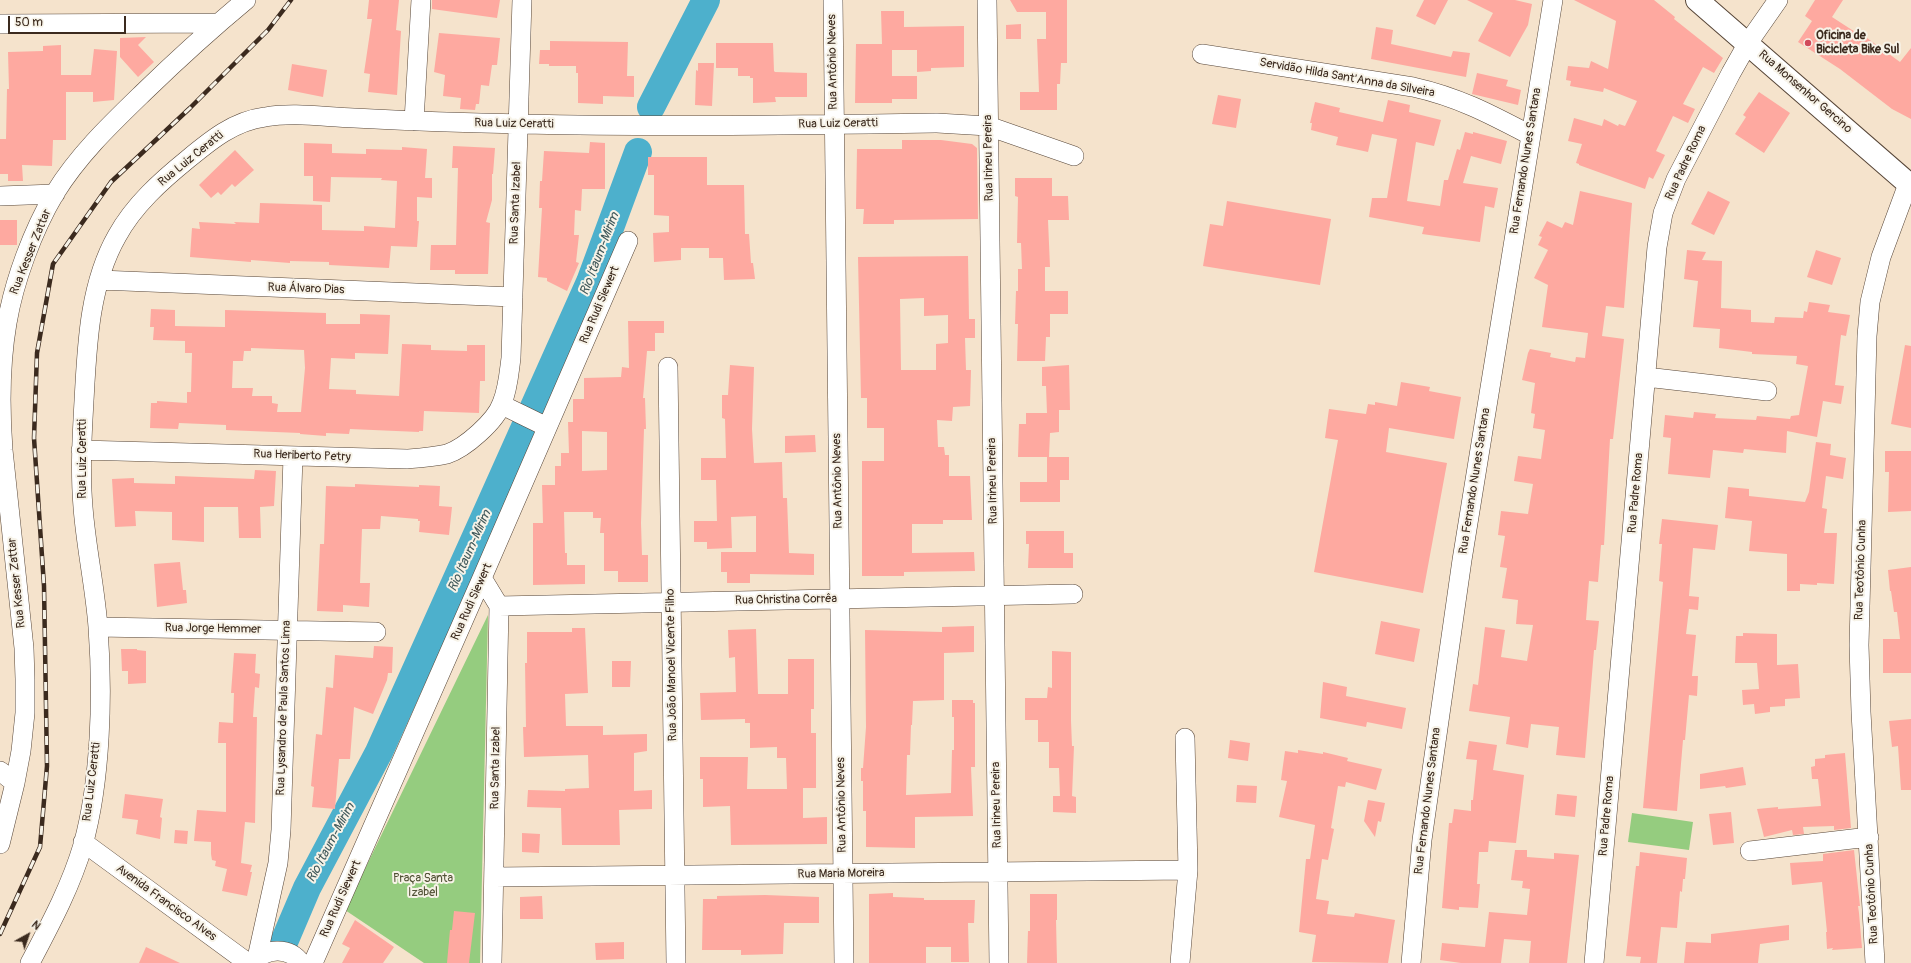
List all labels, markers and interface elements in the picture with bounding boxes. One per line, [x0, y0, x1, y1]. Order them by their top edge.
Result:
scale bar [10, 8, 128, 34]
street label: Rua Antônio Neves [825, 14, 841, 110]
text: 50 m [15, 15, 43, 30]
place label: Oficina de Bicicleta Bike Sul [1816, 29, 1899, 57]
marker: Oficina de Bicicleta Bike Sul [1803, 38, 1813, 48]
street label: Rua Monsenhor Gercino [1755, 47, 1855, 137]
street label: Servidão Hilda Sant'Anna da Silveira [1258, 55, 1436, 101]
street label: Rua Fernando Nunes Santana [1507, 87, 1545, 235]
street label: Rua Irineu Pereira [981, 115, 997, 201]
street label: Rua Luiz Ceratti [474, 116, 554, 132]
street label: Rua Luiz Ceratti [798, 116, 878, 132]
street label: Rua Padre Roma [1662, 123, 1710, 203]
street label: Rua Luiz Ceratti [156, 128, 226, 190]
street label: Rua Santa Izabel [507, 161, 525, 245]
street label: Rua Kesser Zattar [7, 207, 55, 297]
water label: Rio Itaum-Mirim [577, 210, 623, 298]
street label: Rua Rudi Siewert [577, 264, 623, 346]
street label: Rua Álvaro Dias [267, 280, 345, 298]
street label: Rua Fernando Nunes Santana [1456, 407, 1494, 555]
street label: Rua Luiz Ceratti [76, 419, 90, 499]
street label: Rua Antônio Neves [830, 433, 846, 529]
street label: Rua Irineu Pereira [985, 438, 1001, 524]
street label: Rua Heriberto Petry [253, 447, 351, 465]
street label: Rua Padre Roma [1625, 452, 1647, 534]
water label: Rio Itaum-Mirim [445, 508, 495, 594]
street label: Rua Teotônio Cunha [1852, 520, 1870, 620]
street label: Rua Kesser Zattar [5, 537, 29, 629]
street label: Rua Rudi Siewert [449, 561, 495, 643]
street label: Rua João Manoel Vicente Filho [663, 589, 681, 741]
street label: Rua Christina Corrêa [735, 592, 837, 608]
street label: Rua Lysandro de Paula Santos Lima [274, 620, 294, 796]
street label: Rua Jorge Hemmer [165, 621, 261, 637]
street label: Rua Santa Izabel [488, 726, 504, 810]
street label: Rua Fernando Nunes Santana [1412, 727, 1444, 875]
street label: Rua Luiz Ceratti [80, 742, 104, 822]
street label: Rua Antônio Neves [834, 757, 850, 853]
street label: Rua Irineu Pereira [989, 762, 1005, 848]
street label: Rua Padre Roma [1596, 775, 1618, 857]
water label: Rio Itaum-Mirim [304, 801, 358, 885]
street label: Rua Teotônio Cunha [1862, 844, 1882, 944]
street label: Rua Rudi Siewert [318, 858, 364, 940]
street label: Avenida Francisco Alves [113, 862, 219, 944]
street label: Rua Maria Moreira [797, 866, 885, 882]
park label: Praça Santa Izabel [393, 872, 453, 900]
north arrow [8, 915, 48, 955]
text: N [29, 918, 43, 933]

